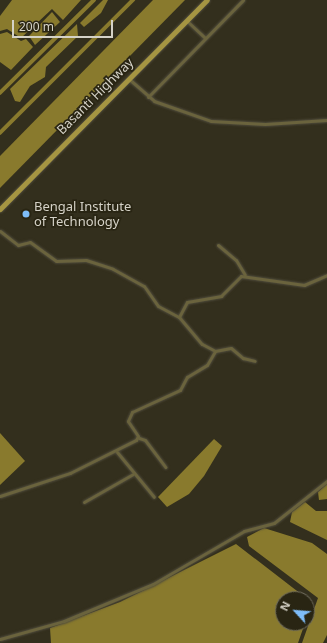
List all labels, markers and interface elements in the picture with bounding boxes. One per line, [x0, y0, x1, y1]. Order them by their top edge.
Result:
scale bar [14, 12, 115, 38]
text: 200 m [19, 18, 54, 35]
street label: Basanti Highway [53, 54, 137, 138]
place label: Bengal Institute of Technology [34, 199, 131, 230]
marker: Bengal Institute of Technology [21, 209, 31, 219]
north arrow [275, 591, 315, 631]
text: N [276, 599, 293, 613]

